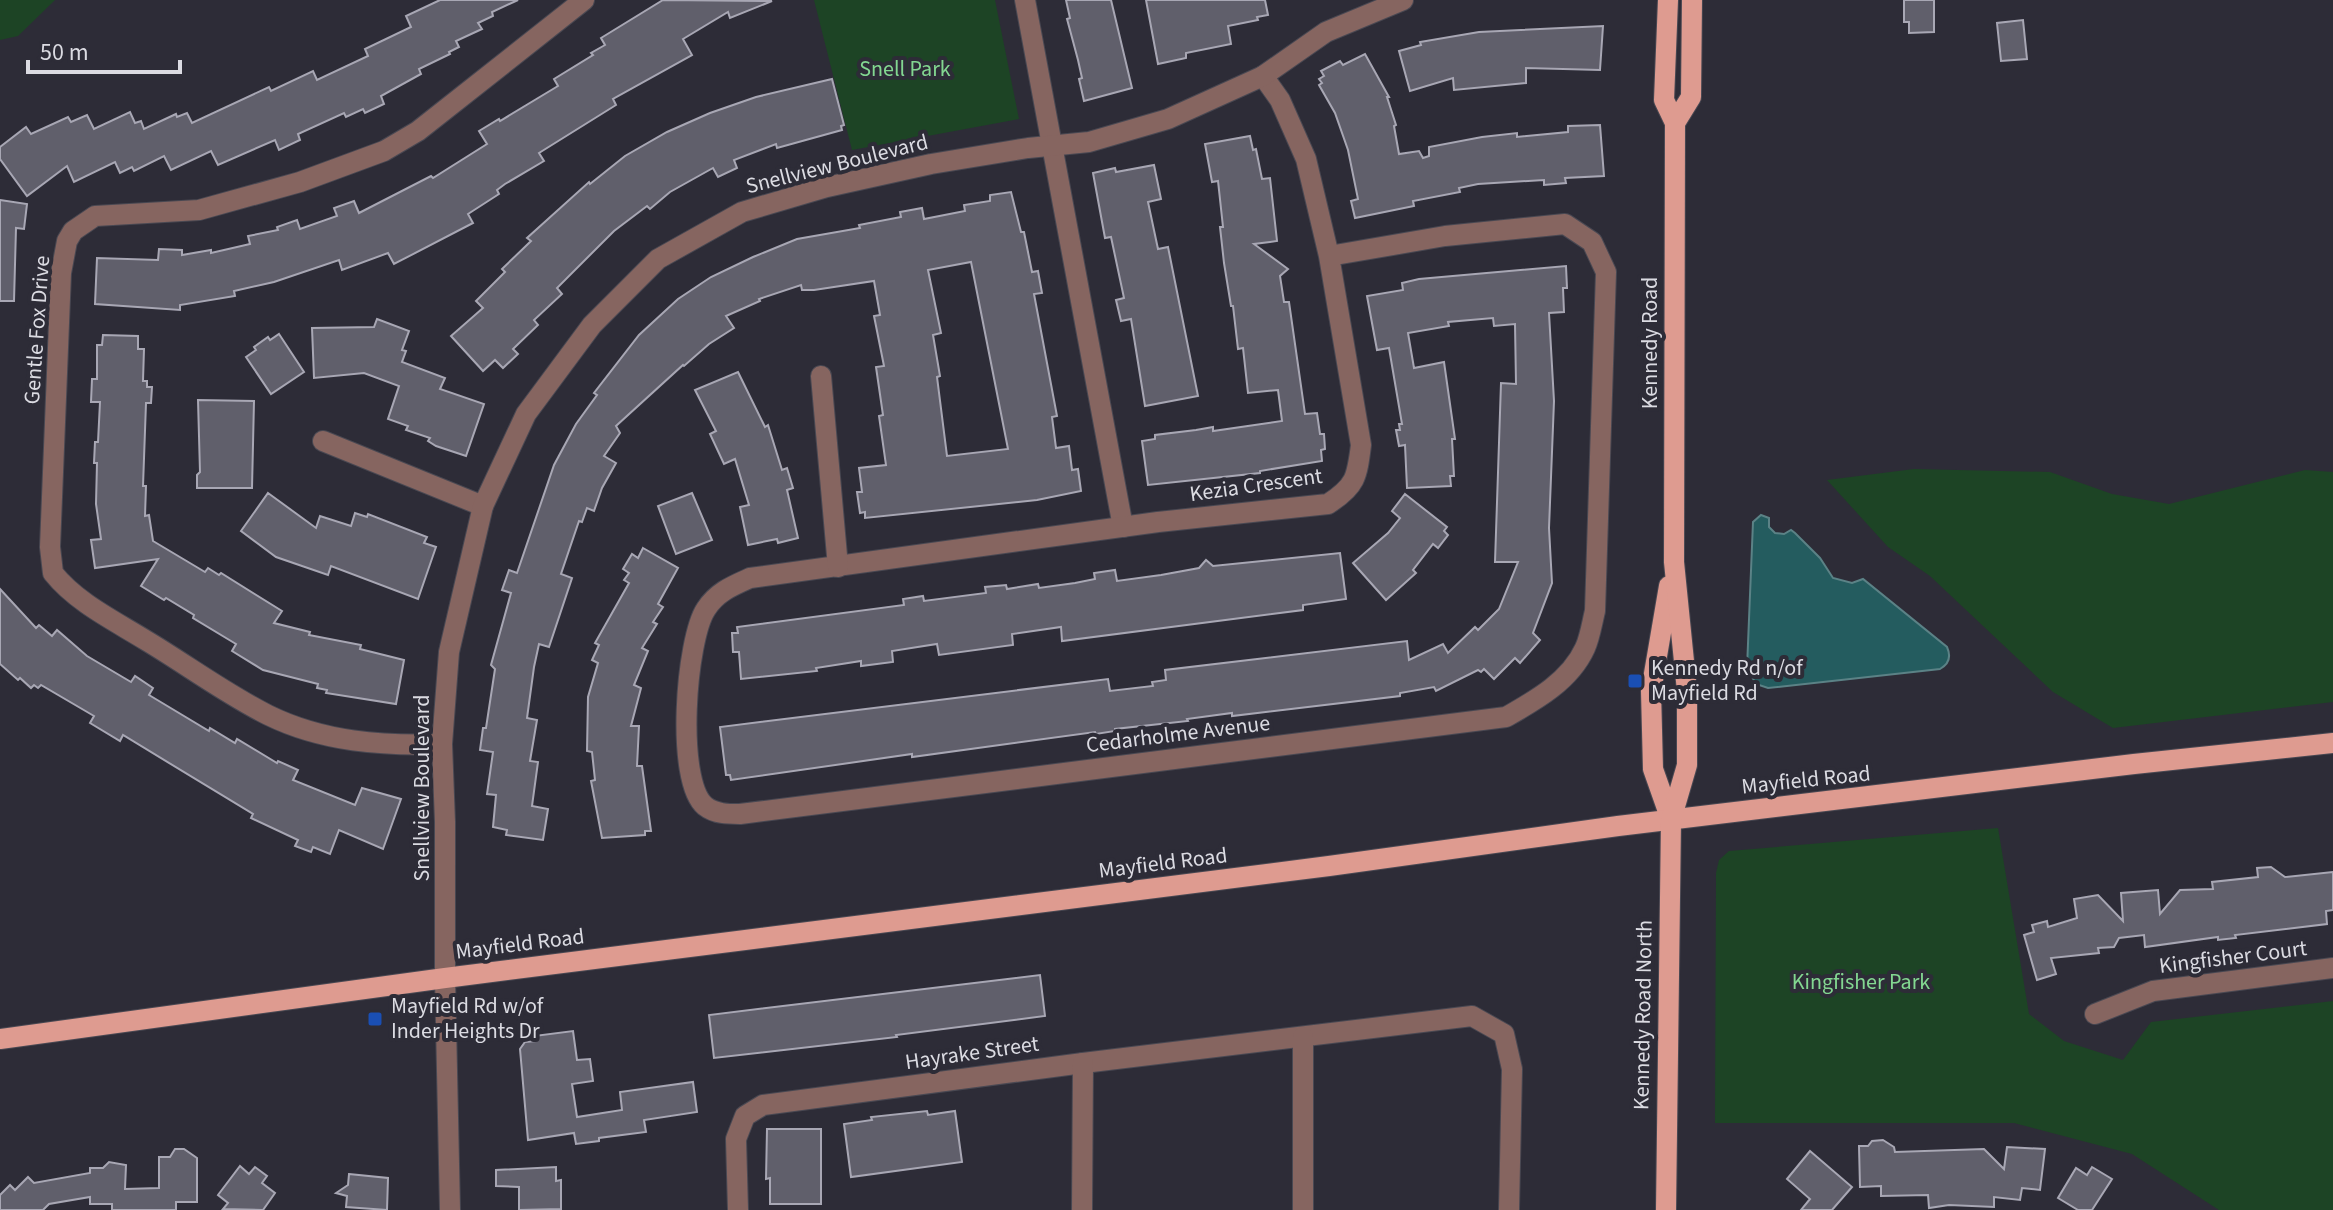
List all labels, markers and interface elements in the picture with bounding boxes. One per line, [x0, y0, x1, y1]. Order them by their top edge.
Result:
scale bar [28, 24, 180, 74]
text: 50 m [40, 35, 89, 70]
park label: Snell Park [859, 53, 951, 85]
street label: Snellview Boulevard [742, 126, 932, 202]
street label: Gentle Fox Drive [16, 255, 58, 405]
street label: Kennedy Road [1634, 277, 1666, 409]
street label: Kezia Crescent [1188, 460, 1325, 510]
place label: Kennedy Rd n/of Mayfield Rd [1651, 652, 1804, 709]
marker: Kennedy Rd n/of Mayfield Rd [1626, 672, 1644, 690]
street label: Snellview Boulevard [406, 695, 438, 881]
street label: Cedarholme Avenue [1084, 707, 1272, 761]
street label: Mayfield Road [1740, 757, 1872, 803]
street label: Mayfield Road [1097, 839, 1229, 887]
street label: Mayfield Road [454, 920, 586, 968]
street label: Kennedy Road North [1625, 920, 1661, 1110]
street label: Kingfisher Court [2157, 932, 2309, 982]
park label: Kingfisher Park [1792, 966, 1930, 998]
place label: Mayfield Rd w/of Inder Heights Dr [391, 990, 545, 1047]
marker: Mayfield Rd w/of Inder Heights Dr [366, 1010, 384, 1028]
street label: Hayrake Street [903, 1028, 1042, 1078]

